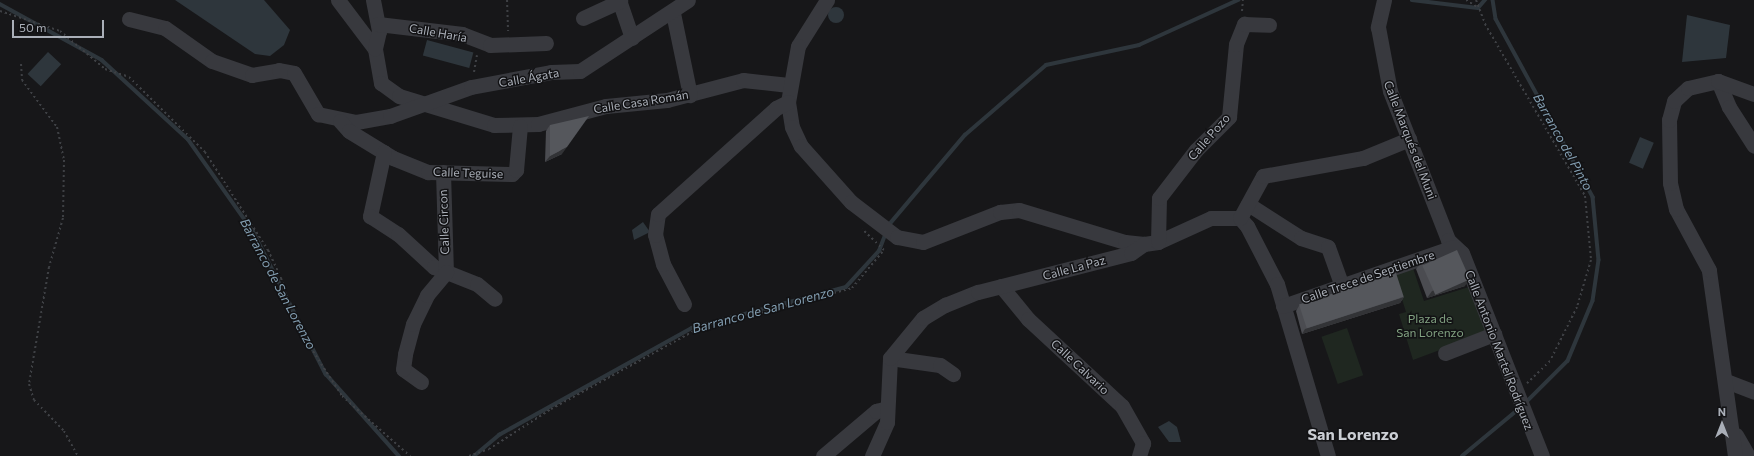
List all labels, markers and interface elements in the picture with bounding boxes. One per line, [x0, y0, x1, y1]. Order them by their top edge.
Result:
scale bar [14, 12, 106, 38]
text: 50 m [19, 20, 47, 34]
street label: Calle Haría [408, 21, 468, 45]
street label: Calle Ágata [498, 66, 560, 90]
street label: Calle Marqués del Muni [1381, 79, 1439, 201]
street label: Calle Casa Román [592, 87, 690, 117]
water label: Barranco del Pinto [1530, 91, 1596, 193]
street label: Calle Pozo [1185, 111, 1233, 163]
street label: Calle Teguise [433, 165, 503, 181]
street label: Calle Circon [436, 189, 452, 255]
water label: Barranco de San Lorenzo [237, 216, 319, 352]
street label: Calle Trece de Septiembre [1299, 247, 1437, 307]
street label: Calle La Paz [1041, 253, 1107, 283]
street label: Calle Antonio Martel Rodríguez [1462, 268, 1536, 432]
water label: Barranco de San Lorenzo [690, 284, 836, 336]
park label: Plaza de San Lorenzo [1396, 312, 1464, 340]
street label: Calle Calvario [1048, 336, 1112, 398]
north arrow [1702, 404, 1742, 444]
text: N [1718, 405, 1726, 418]
district label: San Lorenzo [1307, 424, 1399, 444]

